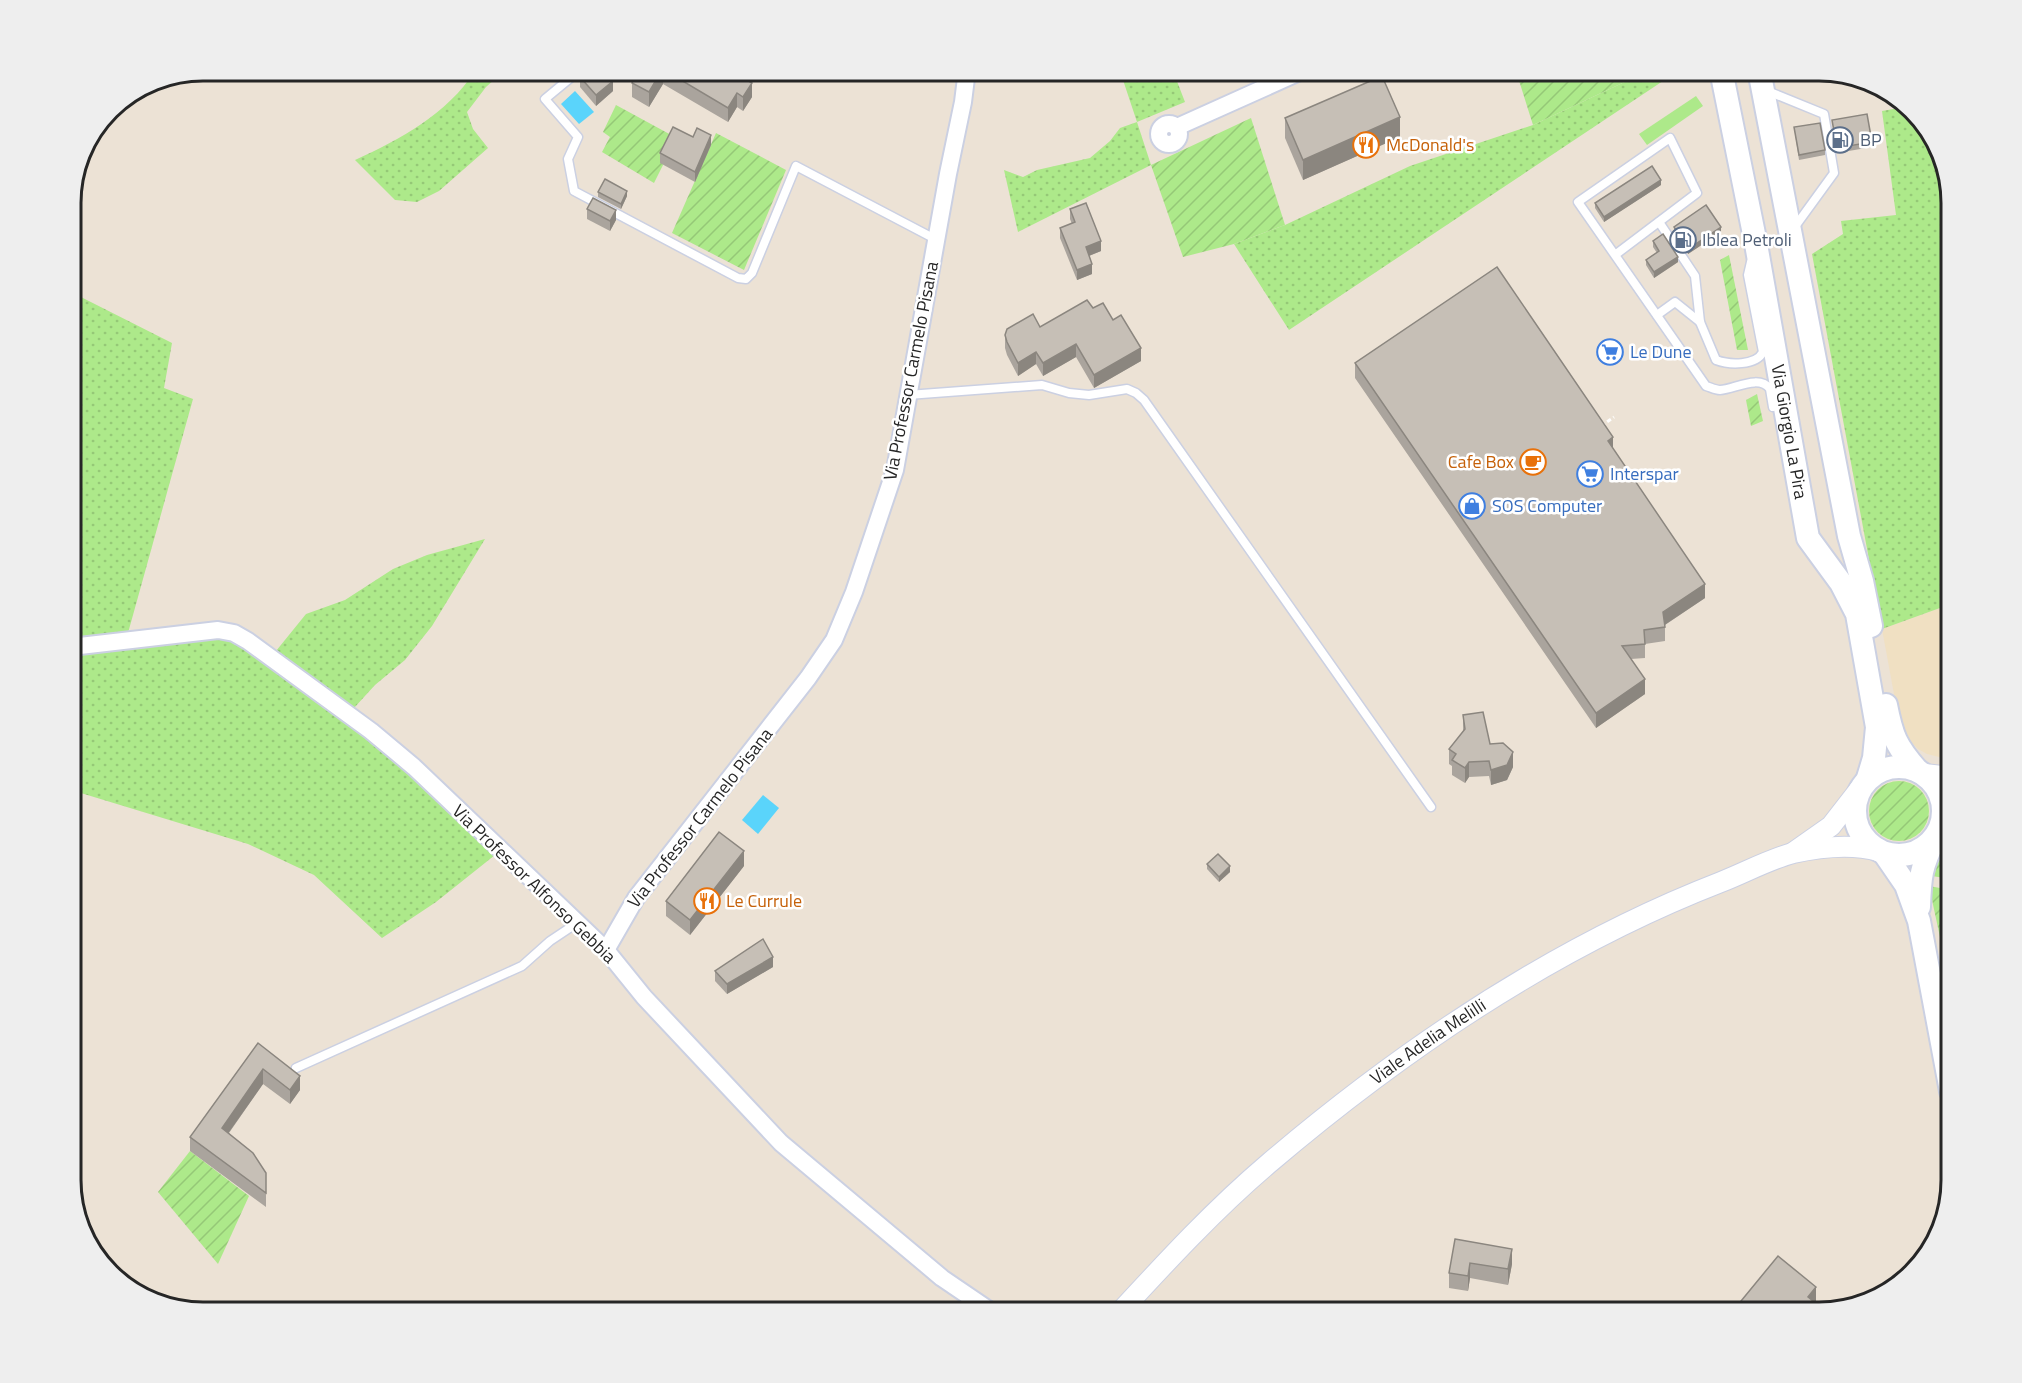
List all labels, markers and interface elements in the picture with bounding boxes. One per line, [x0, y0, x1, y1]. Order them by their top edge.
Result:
fuel station icon: BP [1825, 125, 1855, 155]
place label: BP [1860, 126, 1882, 153]
restaurant icon: McDonald's [1351, 130, 1381, 160]
place label: McDonald's [1386, 131, 1474, 158]
fuel station icon: Iblea Petroli [1668, 225, 1698, 255]
place label: Iblea Petroli [1702, 226, 1792, 253]
street label: Via Professor Carmelo Pisana [876, 259, 945, 483]
supermarket icon: Le Dune [1595, 337, 1625, 367]
place label: Le Dune [1630, 338, 1692, 365]
street label: Via Giorgio La Pira [1765, 362, 1815, 501]
cafe icon: Cafe Box [1518, 447, 1548, 477]
place label: Cafe Box [1448, 448, 1514, 475]
supermarket icon: Interspar [1575, 459, 1605, 489]
place label: Interspar [1610, 460, 1679, 487]
shop icon: SOS Computer [1457, 491, 1487, 521]
place label: SOS Computer [1492, 492, 1602, 519]
street label: Via Professor Carmelo Pisana [620, 722, 779, 914]
street label: Via Professor Alfonso Gebbia [446, 798, 622, 969]
restaurant icon: Le Currule [692, 886, 722, 916]
place label: Le Currule [726, 887, 802, 914]
street label: Viale Adelia Melilli [1364, 992, 1491, 1091]

